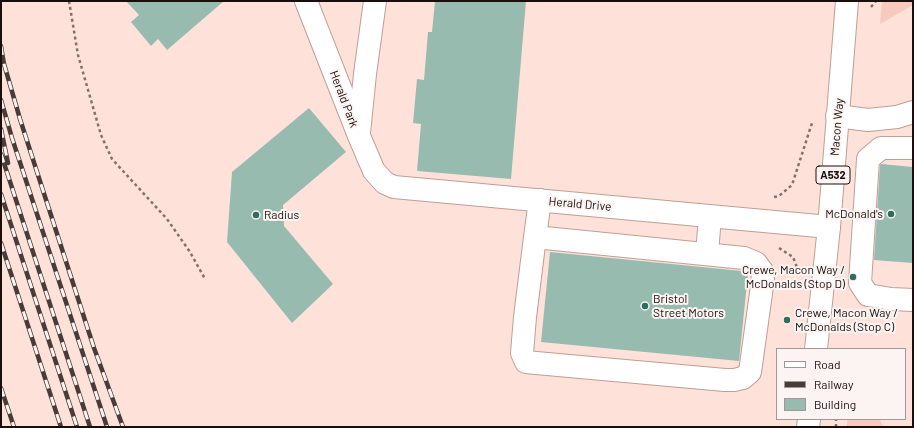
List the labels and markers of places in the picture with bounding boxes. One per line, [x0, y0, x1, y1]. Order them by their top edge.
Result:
place label: McDonald's [825, 207, 883, 221]
place label: Radius [264, 208, 299, 222]
marker: McDonald's [886, 209, 896, 219]
marker: Radius [251, 210, 261, 220]
place label: Crewe, Macon Way / McDonalds (Stop D) [742, 263, 845, 291]
marker: Crewe, Macon Way / McDonalds (Stop D) [848, 272, 858, 282]
place label: Bristol Street Motors [653, 292, 724, 320]
marker: Bristol Street Motors [640, 301, 650, 311]
place label: Crewe, Macon Way / McDonalds (Stop C) [795, 306, 898, 334]
marker: Crewe, Macon Way / McDonalds (Stop C) [782, 315, 792, 325]

